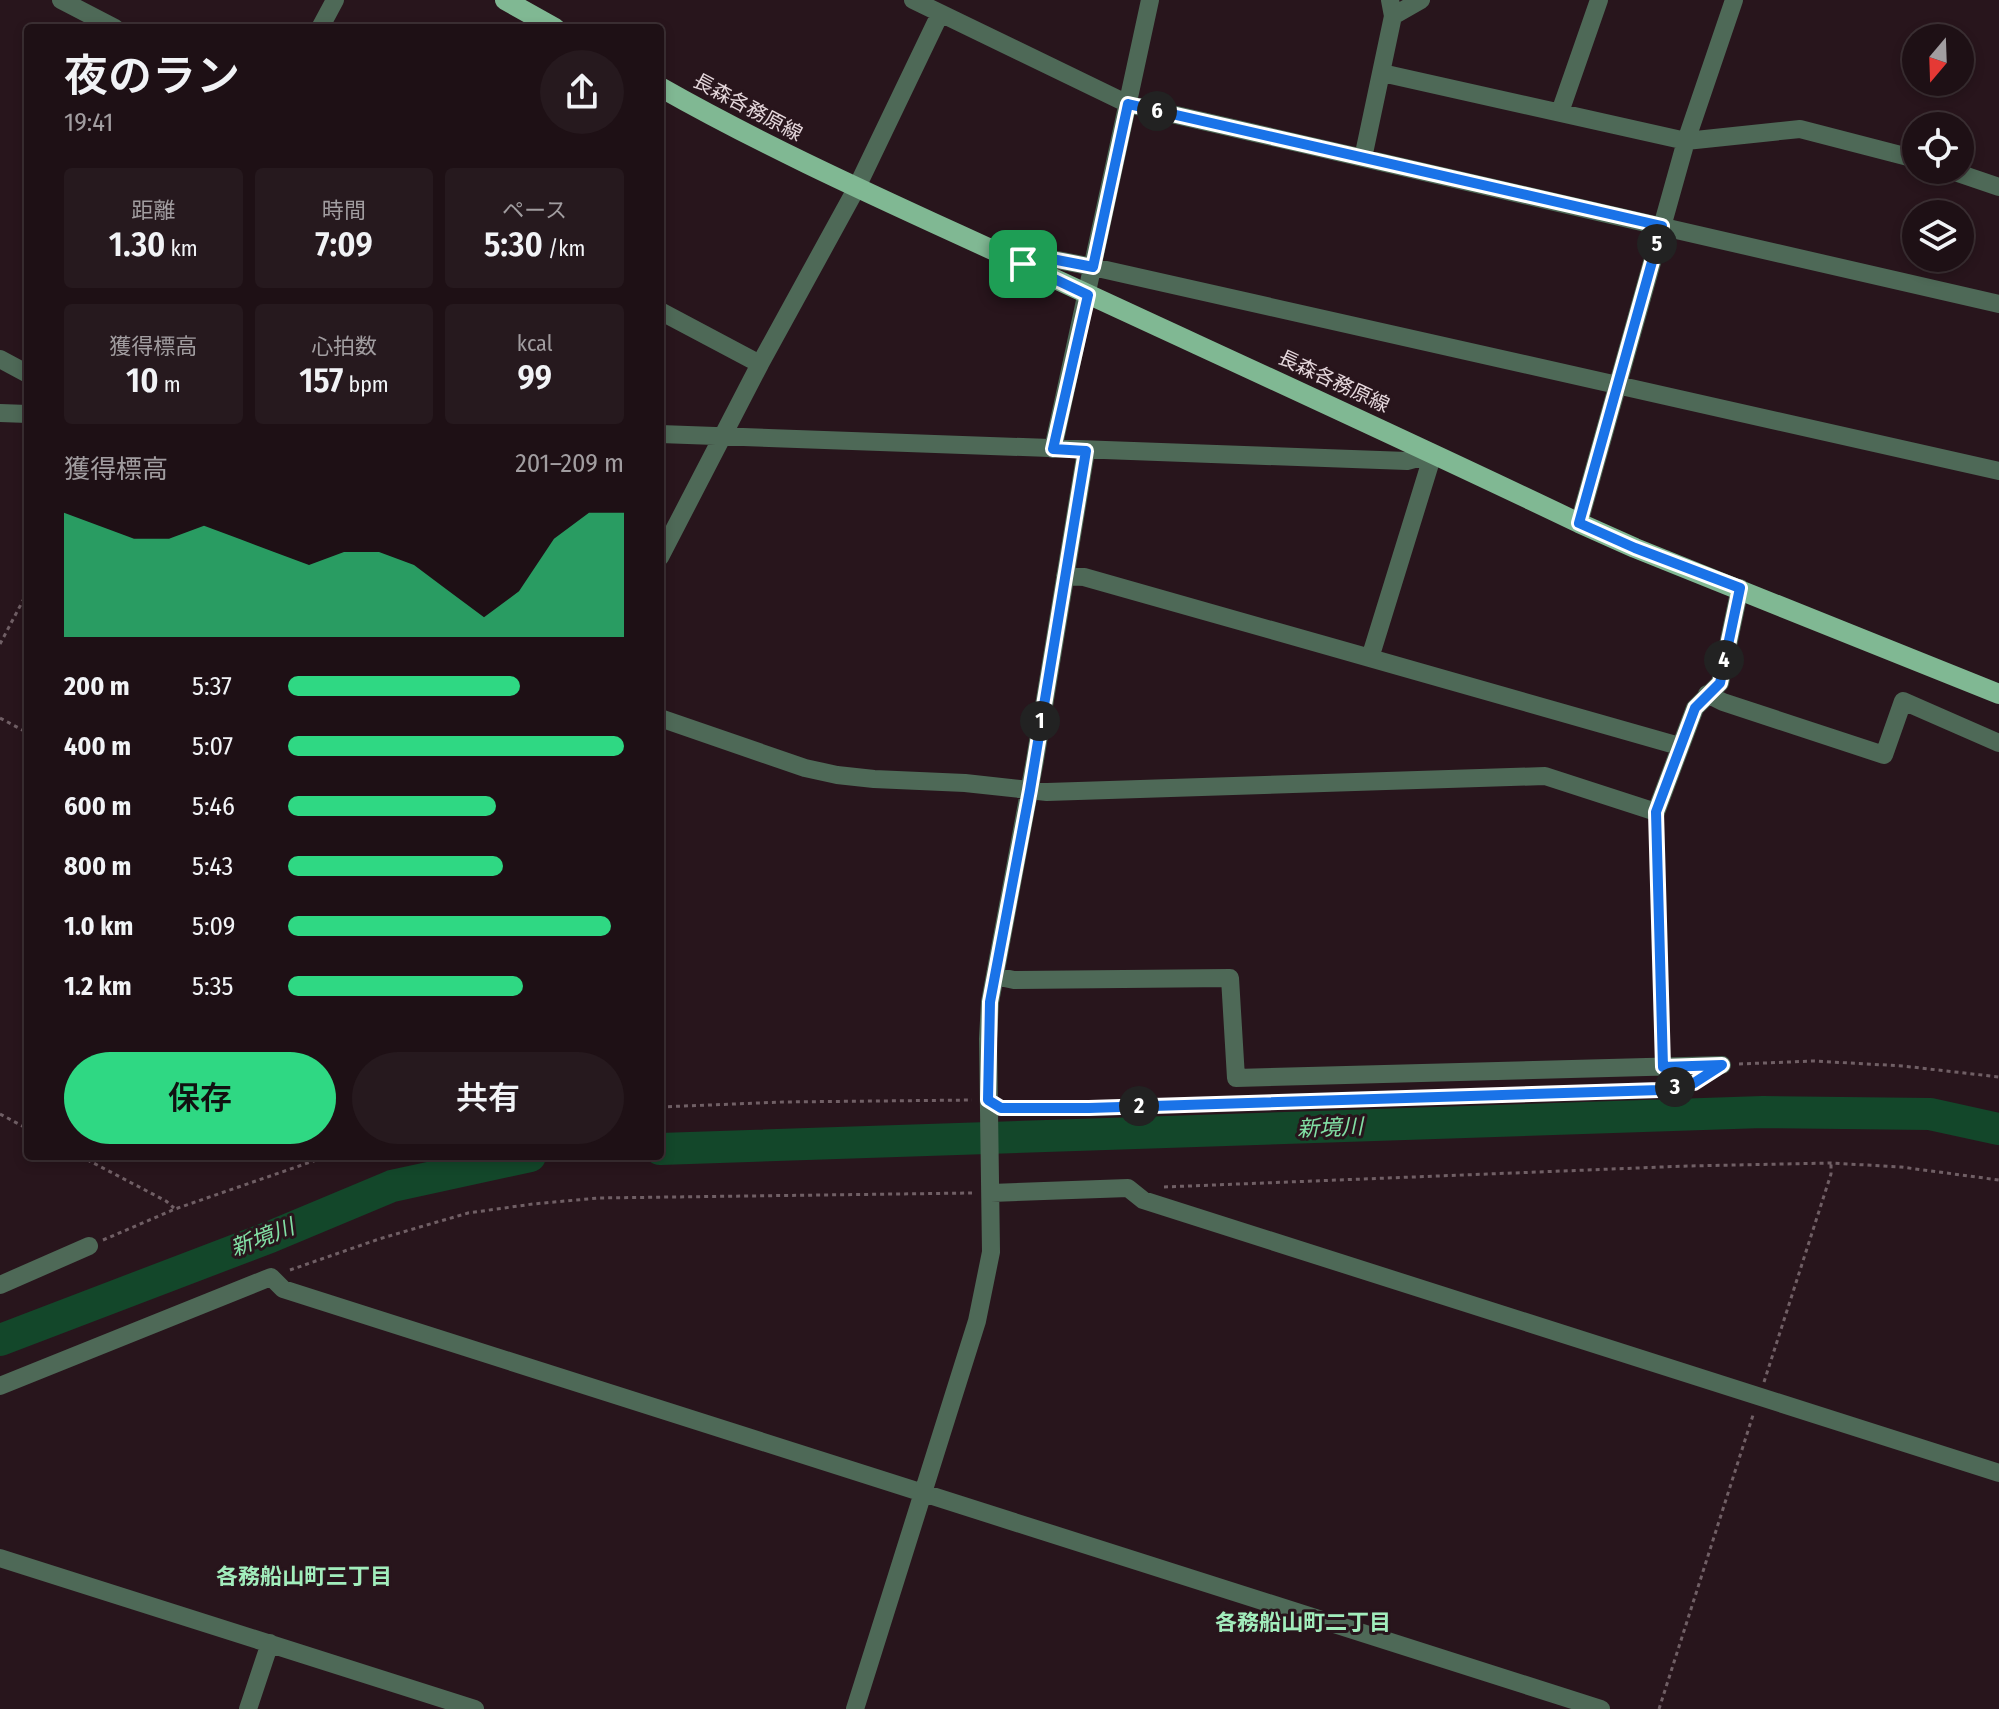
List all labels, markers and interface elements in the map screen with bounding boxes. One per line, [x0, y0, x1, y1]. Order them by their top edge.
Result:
north arrow [1902, 24, 1974, 96]
map controls [1902, 24, 1974, 272]
text: 夜のラン [64, 50, 240, 103]
button: share [540, 50, 624, 134]
street label: 長森各務原線 [689, 68, 807, 146]
pin: 6 [1137, 91, 1177, 131]
text: 6 [1151, 97, 1163, 124]
text: 19:41 [64, 107, 113, 138]
button: locate [1902, 112, 1974, 184]
text: 距離 [131, 197, 175, 224]
text: 時間 [322, 197, 366, 224]
text: ペース [502, 197, 567, 224]
button: layers [1902, 200, 1974, 272]
text: 1.30 [109, 224, 165, 265]
text: 7:09 [315, 224, 373, 265]
text: 5:30 [484, 224, 543, 265]
pin: 5 [1637, 224, 1677, 264]
pin [989, 230, 1057, 298]
text: 5 [1652, 230, 1662, 257]
text: km [165, 235, 198, 262]
text: /km [543, 235, 585, 262]
icon: arrive [1001, 242, 1045, 286]
text: kcal [517, 330, 552, 357]
text: 獲得標高 [109, 333, 197, 360]
text: 心拍数 [311, 333, 377, 360]
street label: 長森各務原線 [1275, 345, 1393, 417]
text: 99 [517, 357, 552, 398]
text: 10 [126, 360, 159, 401]
text: 157 [299, 360, 343, 401]
text: m [159, 371, 181, 398]
text: bpm [343, 371, 389, 398]
text: 201–209 m [515, 448, 624, 479]
text: 獲得標高 [64, 454, 168, 485]
pin: 4 [1704, 640, 1744, 680]
text: 4 [1718, 646, 1730, 673]
text: 200 m [64, 671, 130, 702]
text: 5:37 [192, 671, 232, 702]
pin: 1 [1020, 701, 1060, 741]
text: 1 [1035, 707, 1045, 734]
text: 400 m [64, 731, 131, 762]
text: 5:07 [192, 731, 233, 762]
text: 600 m [64, 791, 131, 822]
text: 5:46 [192, 791, 235, 822]
text: 800 m [64, 851, 131, 882]
text: 5:43 [192, 851, 233, 882]
text: 1.0 km [64, 911, 133, 942]
text: 5:09 [192, 911, 235, 942]
text: 1.2 km [64, 971, 131, 1002]
text: 5:35 [192, 971, 233, 1002]
button: 保存 [64, 1052, 336, 1144]
button: 共有 [352, 1052, 624, 1144]
pin: 3 [1655, 1067, 1695, 1107]
text: 3 [1670, 1073, 1680, 1100]
pin: 2 [1119, 1086, 1159, 1126]
text: 2 [1134, 1092, 1144, 1119]
water label: 新境川 [1297, 1113, 1365, 1142]
water label: 新境川 [227, 1212, 300, 1262]
district label: 各務船山町三丁目 [216, 1563, 392, 1590]
district label: 各務船山町二丁目 [1215, 1609, 1391, 1636]

